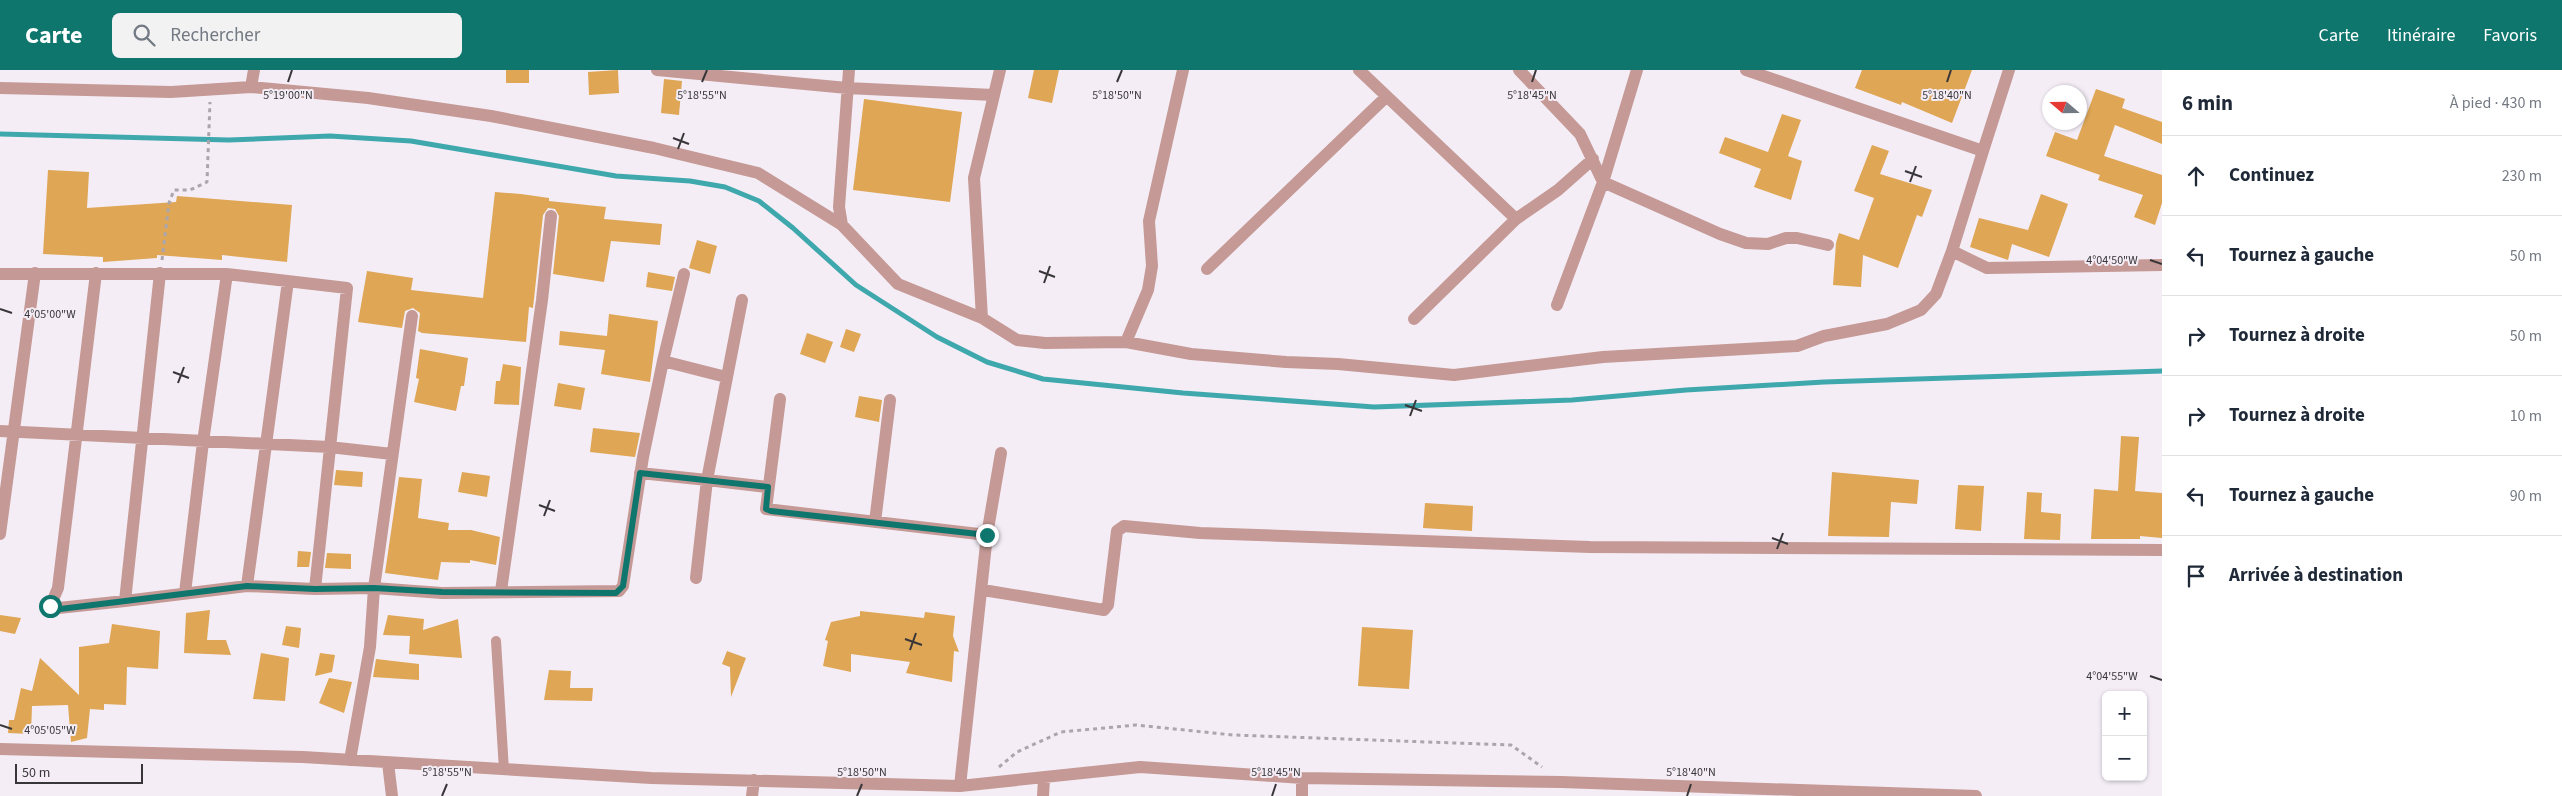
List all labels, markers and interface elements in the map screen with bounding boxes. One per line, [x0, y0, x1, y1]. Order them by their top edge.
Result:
search box [112, 13, 462, 58]
text: Carte [25, 18, 82, 53]
icon: search [130, 21, 158, 49]
text: Rechercher [170, 22, 260, 49]
text: Carte [2319, 23, 2359, 48]
text: Itinéraire [2387, 23, 2455, 48]
text: Favoris [2483, 23, 2537, 48]
north arrow [2042, 85, 2087, 130]
text: 5°19'00"N [263, 87, 313, 104]
text: 5°18'55"N [677, 87, 727, 104]
text: 5°18'50"N [1092, 87, 1142, 104]
text: 5°18'45"N [1507, 87, 1557, 104]
text: 5°18'40"N [1922, 87, 1972, 104]
text: 6 min [2182, 88, 2233, 118]
text: À pied · 430 m [2450, 92, 2542, 114]
icon: ahead [2182, 162, 2210, 190]
text: Continuez [2229, 162, 2314, 189]
text: 230 m [2502, 165, 2542, 187]
icon: left [2182, 242, 2210, 270]
text: Tournez à gauche [2229, 242, 2374, 269]
text: 50 m [2510, 245, 2542, 267]
text: 4°04'50"W [2086, 252, 2138, 269]
text: 4°05'00"W [24, 306, 76, 323]
icon: right [2182, 322, 2210, 350]
text: Tournez à droite [2229, 322, 2365, 349]
text: 50 m [2510, 325, 2542, 347]
icon: right [2182, 402, 2210, 430]
text: Tournez à droite [2229, 402, 2365, 429]
text: 10 m [2510, 405, 2542, 427]
icon: left [2182, 482, 2210, 510]
text: Tournez à gauche [2229, 482, 2374, 509]
text: 90 m [2510, 485, 2542, 507]
route end [976, 524, 999, 547]
icon: arrive [2182, 562, 2210, 590]
text: Arrivée à destination [2229, 562, 2403, 589]
route start [39, 595, 62, 618]
text: 4°04'55"W [2086, 668, 2138, 685]
map controls [2102, 691, 2147, 781]
button: + [2102, 691, 2147, 736]
text: 4°05'05"W [24, 722, 76, 739]
button: − [2102, 736, 2147, 781]
scale bar [15, 761, 142, 784]
text: 50 m [22, 763, 50, 783]
text: 5°18'55"N [422, 764, 472, 781]
text: 5°18'50"N [837, 764, 887, 781]
text: 5°18'45"N [1251, 764, 1301, 781]
text: 5°18'40"N [1666, 764, 1716, 781]

